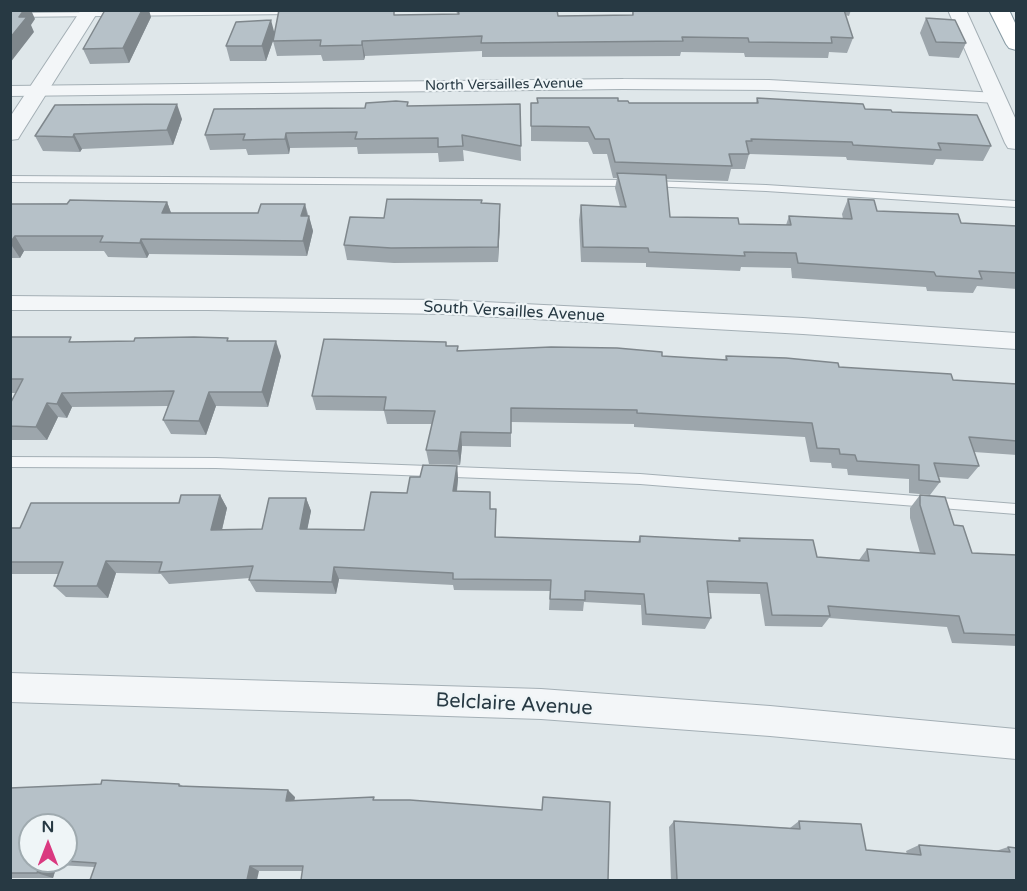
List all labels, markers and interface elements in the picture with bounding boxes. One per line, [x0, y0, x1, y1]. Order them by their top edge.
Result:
street label: North Versailles Avenue [425, 75, 583, 95]
street label: South Versailles Avenue [423, 298, 605, 326]
street label: Belclaire Avenue [435, 689, 593, 721]
north arrow [18, 813, 78, 873]
text: N [42, 817, 54, 837]

